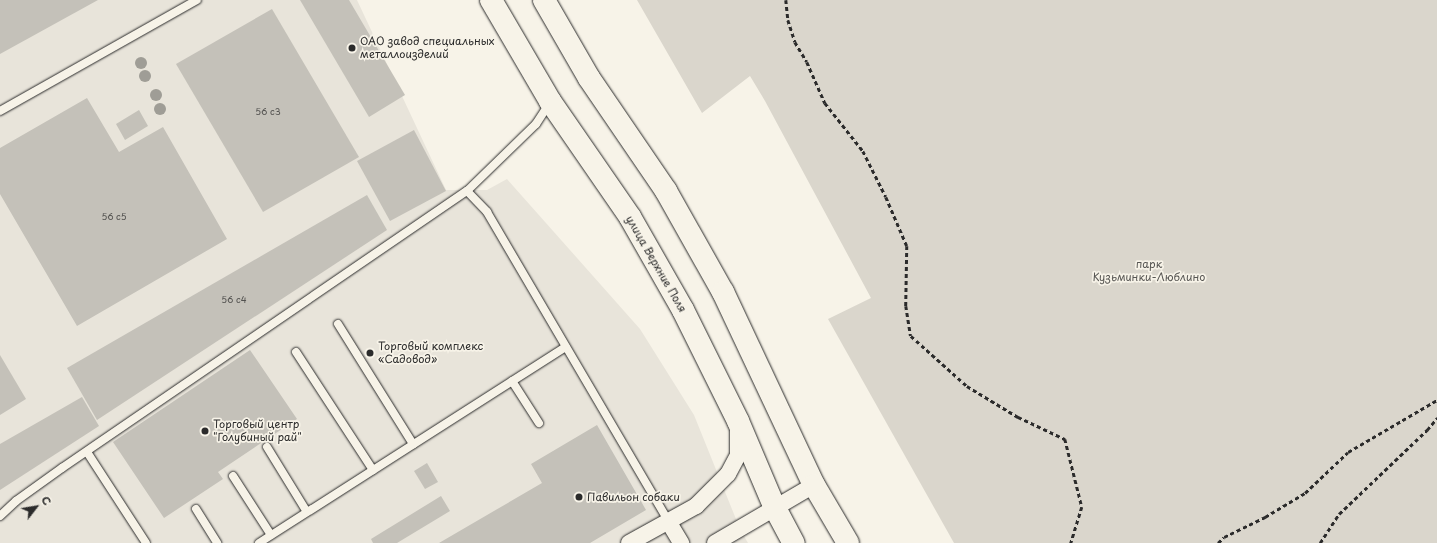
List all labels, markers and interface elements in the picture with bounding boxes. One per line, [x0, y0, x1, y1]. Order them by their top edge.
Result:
place label: ОАО завод специальных металлоизделий [360, 35, 496, 61]
marker: ОАО завод специальных металлоизделий [347, 43, 357, 53]
house number: 56 с3 [255, 106, 281, 116]
house number: 56 с5 [101, 211, 127, 221]
street label: улица Верхние Поля [623, 213, 689, 315]
park label: парк Кузьминки-Люблино [1093, 258, 1205, 284]
house number: 56 с4 [221, 294, 247, 304]
place label: Торговый комплекс «Садовод» [378, 340, 483, 366]
marker: Торговый комплекс «Садовод» [365, 348, 375, 358]
place label: Торговый центр "Голубиный рай" [213, 418, 302, 444]
marker: Торговый центр "Голубиный рай" [200, 426, 210, 436]
north arrow [16, 487, 56, 527]
place label: Павильон собаки [587, 490, 680, 504]
marker: Павильон собаки [574, 492, 584, 502]
text: С [37, 493, 56, 508]

